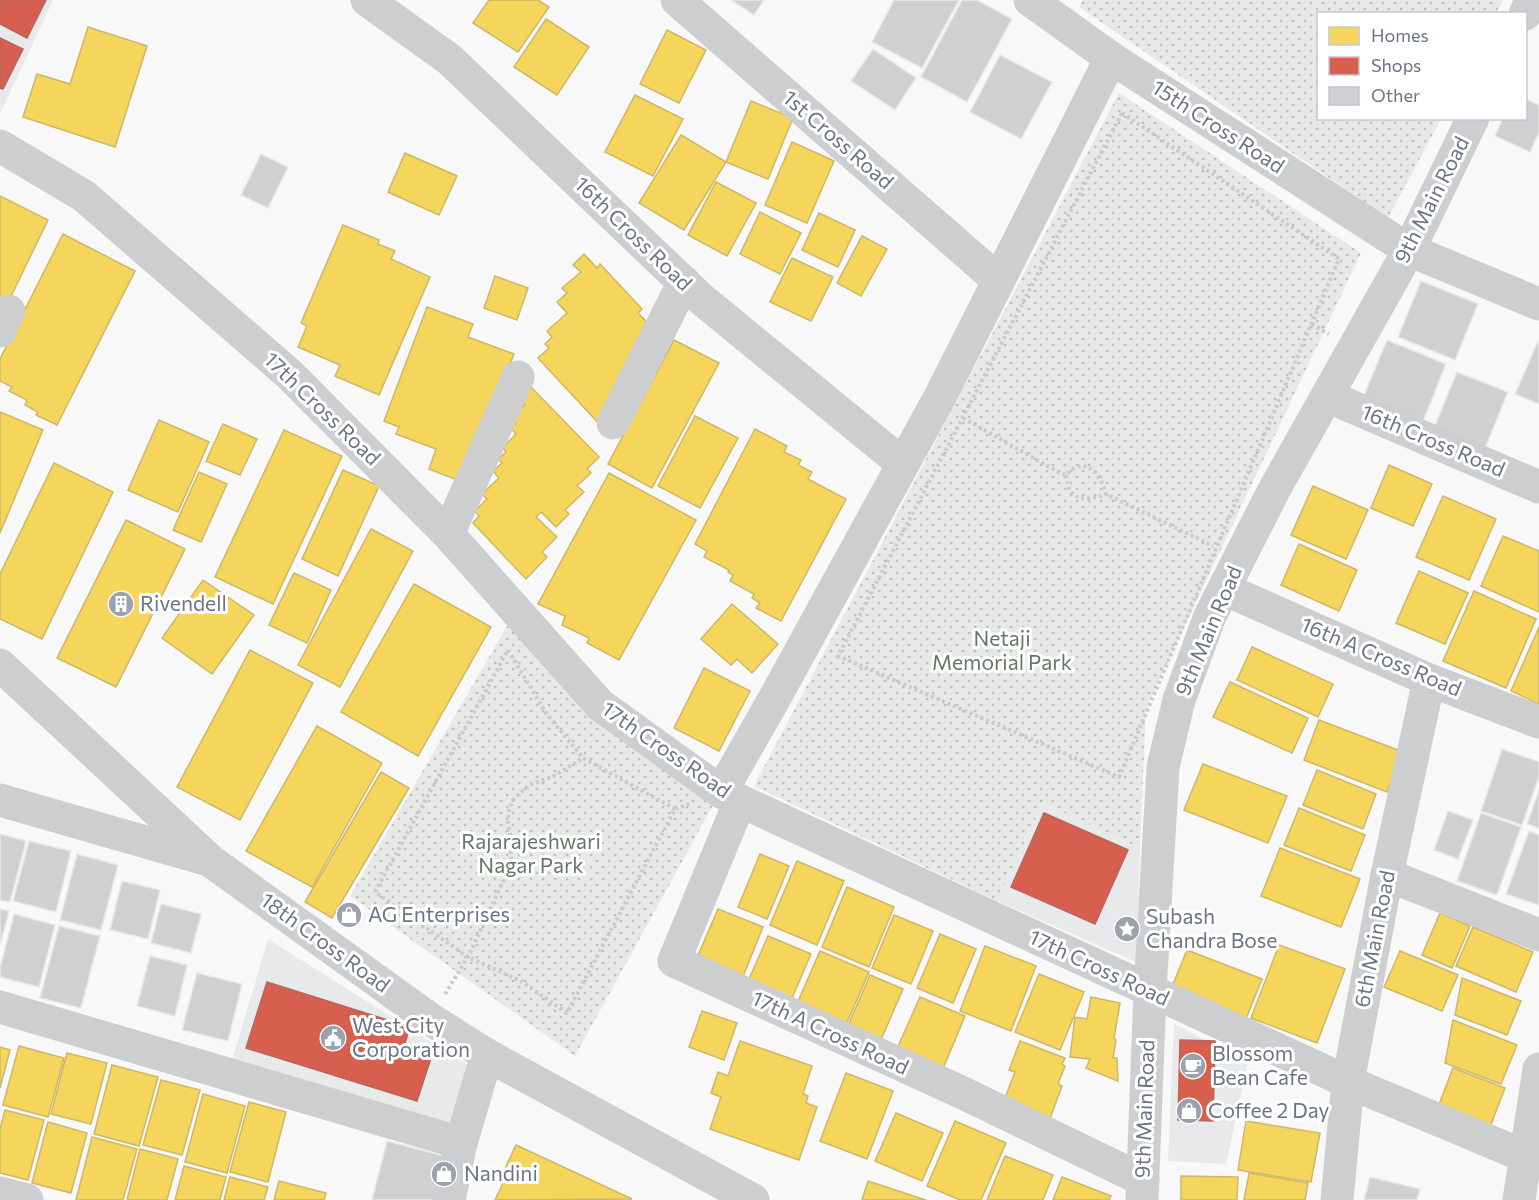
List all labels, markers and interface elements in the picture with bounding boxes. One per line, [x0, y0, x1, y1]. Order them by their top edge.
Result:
legend [1317, 12, 1527, 120]
text: Homes [1371, 24, 1429, 46]
text: Shops [1371, 54, 1421, 76]
street label: 15th Cross Road [1148, 74, 1290, 178]
street label: 1st Cross Road [779, 84, 899, 194]
text: Other [1371, 84, 1420, 106]
street label: 9th Main Road [1388, 132, 1473, 267]
street label: 16th Cross Road [570, 171, 698, 295]
street label: 17th Cross Road [260, 346, 386, 470]
street label: 16th Cross Road [1358, 398, 1509, 481]
street label: 9th Main Road [1169, 562, 1246, 699]
building icon: Rivendell [106, 589, 136, 619]
place label: Rivendell [140, 590, 227, 615]
street label: 16th A Cross Road [1298, 611, 1466, 701]
park label: Netaji Memorial Park [932, 625, 1072, 674]
street label: 17th Cross Road [598, 695, 736, 802]
park label: Rajarajeshwari Nagar Park [461, 828, 601, 877]
street label: 6th Main Road [1348, 868, 1399, 1009]
street label: 18th Cross Road [257, 887, 395, 997]
shop icon: AG Enterprises [334, 900, 364, 930]
place label: AG Enterprises [368, 901, 510, 926]
place label: Subash Chandra Bose [1146, 903, 1277, 952]
place icon: Subash Chandra Bose [1112, 914, 1142, 944]
street label: 17th Cross Road [1026, 923, 1174, 1010]
street label: 17th A Cross Road [748, 984, 913, 1079]
place label: West City Corporation [352, 1012, 470, 1061]
public building icon: West City Corporation [318, 1023, 348, 1053]
street label: 9th Main Road [1129, 1039, 1158, 1179]
place label: Blossom Bean Cafe [1212, 1040, 1308, 1089]
cafe icon: Blossom Bean Cafe [1178, 1051, 1208, 1081]
shop icon: Coffee 2 Day [1174, 1096, 1204, 1126]
place label: Coffee 2 Day [1208, 1097, 1329, 1122]
shop icon: Nandini [429, 1159, 459, 1189]
place label: Nandini [464, 1160, 538, 1185]

